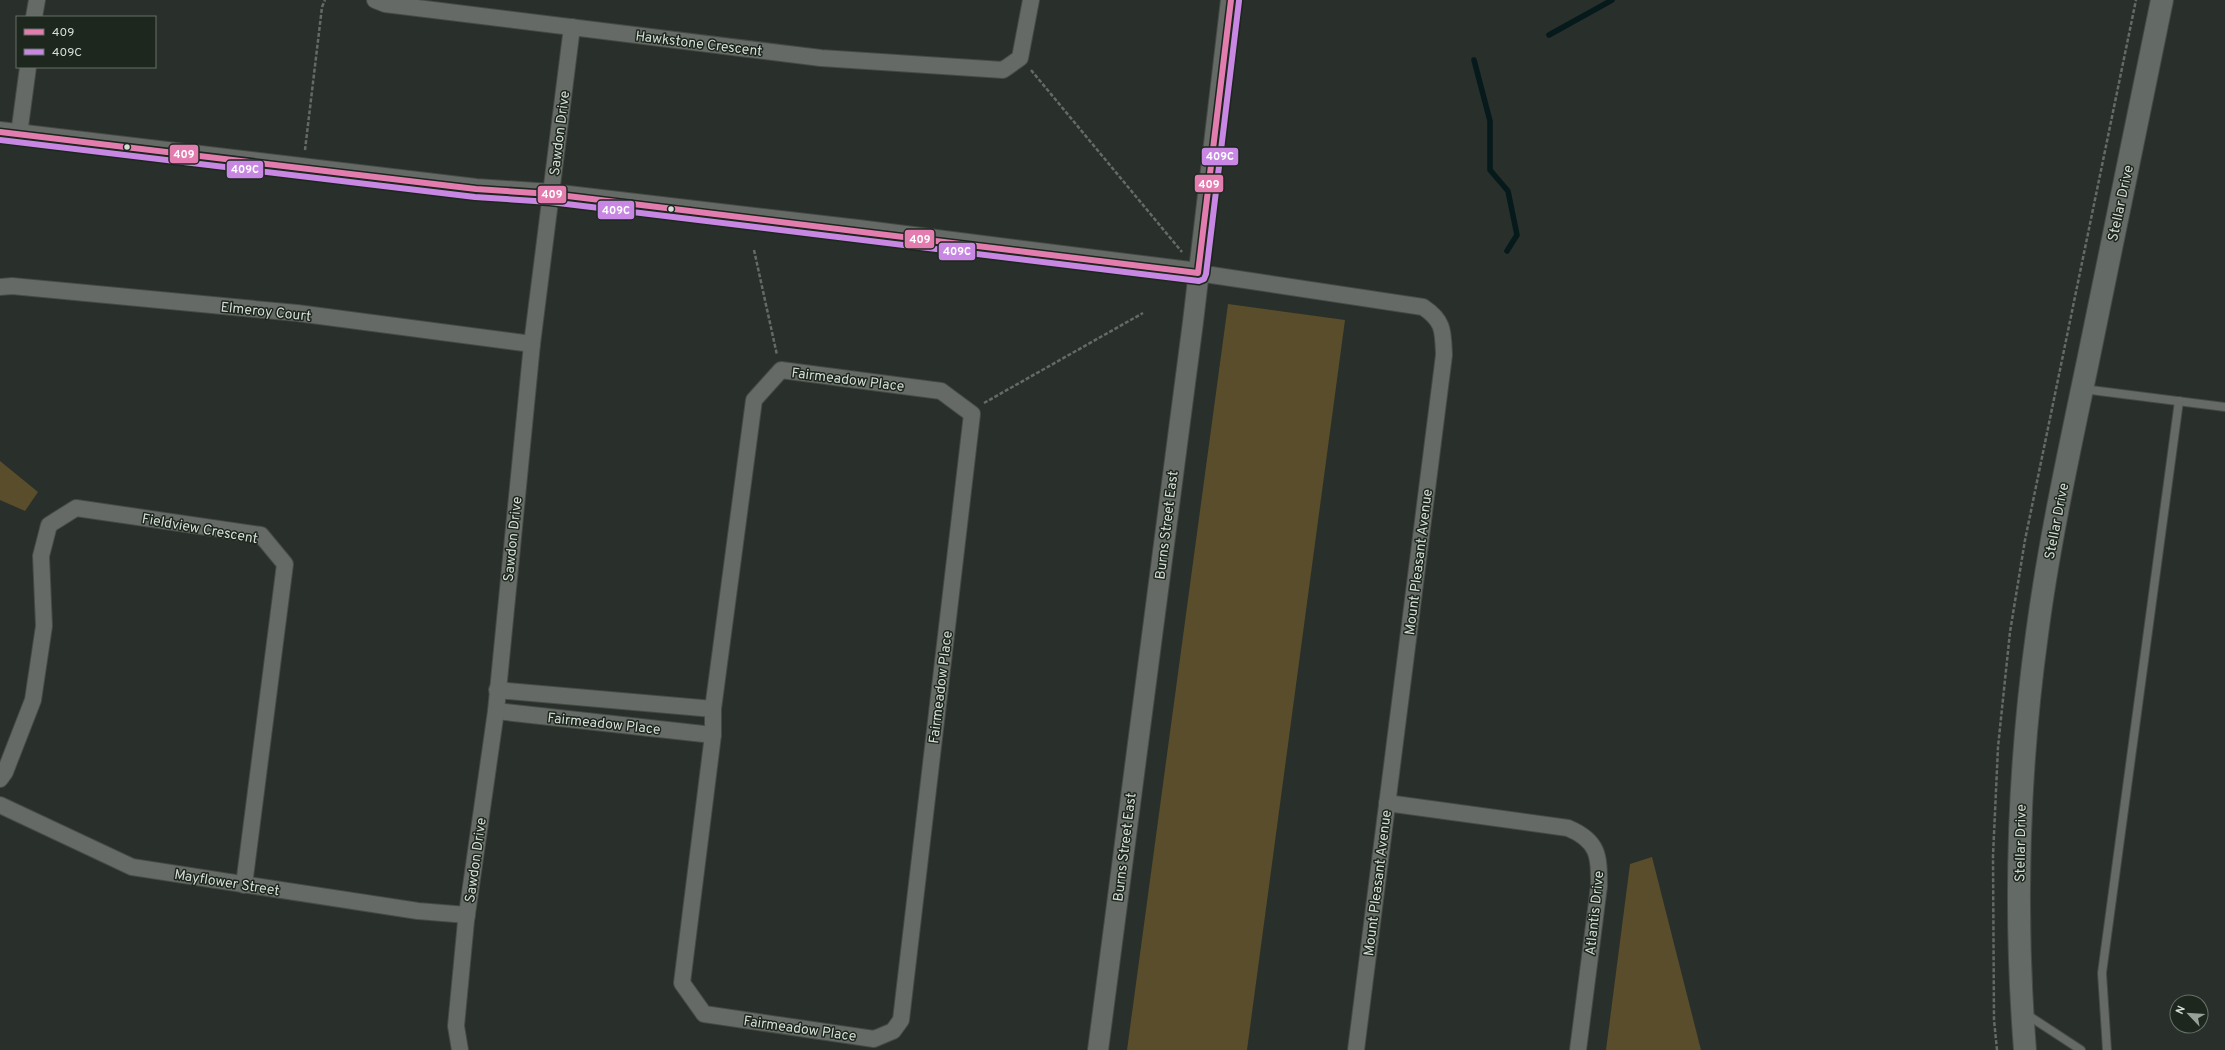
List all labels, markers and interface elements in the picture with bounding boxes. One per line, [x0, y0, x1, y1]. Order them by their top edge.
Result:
legend [16, 16, 156, 68]
text: 409 [52, 25, 74, 41]
street label: Hawkstone Crescent [634, 28, 763, 61]
text: 409C [52, 45, 82, 61]
street label: Sawdon Drive [547, 90, 574, 177]
unlabelled marker [122, 142, 132, 152]
line badge: 409 [169, 144, 199, 164]
line badge: 409C [1201, 147, 1239, 166]
text: 409 [173, 148, 195, 162]
text: 409C [1206, 150, 1234, 164]
line badge: 409C [226, 160, 264, 179]
text: 409C [231, 163, 259, 177]
street label: Stellar Drive [2105, 164, 2138, 243]
line badge: 409 [1194, 174, 1224, 193]
text: 409 [1198, 178, 1220, 192]
line badge: 409 [537, 185, 567, 204]
text: 409 [541, 188, 563, 202]
line badge: 409C [597, 200, 635, 220]
text: 409C [602, 204, 630, 218]
unlabelled marker [666, 204, 676, 214]
line badge: 409 [904, 229, 935, 249]
text: 409 [909, 233, 931, 247]
line badge: 409C [938, 242, 976, 261]
text: 409C [943, 245, 971, 259]
street label: Elmeroy Court [220, 299, 312, 326]
street label: Fairmeadow Place [790, 365, 905, 396]
street label: Burns Street East [1152, 470, 1183, 581]
street label: Stellar Drive [2042, 482, 2073, 561]
street label: Mount Pleasant Avenue [1402, 488, 1437, 636]
street label: Sawdon Drive [501, 496, 526, 583]
street label: Fieldview Crescent [140, 511, 259, 548]
street label: Fairmeadow Place [926, 630, 957, 745]
street label: Fairmeadow Place [546, 710, 661, 739]
street label: Burns Street East [1110, 792, 1141, 903]
street label: Stellar Drive [2012, 804, 2031, 882]
street label: Mount Pleasant Avenue [1361, 809, 1396, 957]
street label: Sawdon Drive [462, 817, 491, 904]
street label: Mayflower Street [173, 867, 281, 900]
street label: Atlantis Drive [1583, 870, 1608, 956]
north arrow [2169, 994, 2209, 1034]
text: N [2173, 1004, 2189, 1017]
street label: Fairmeadow Place [742, 1013, 857, 1046]

